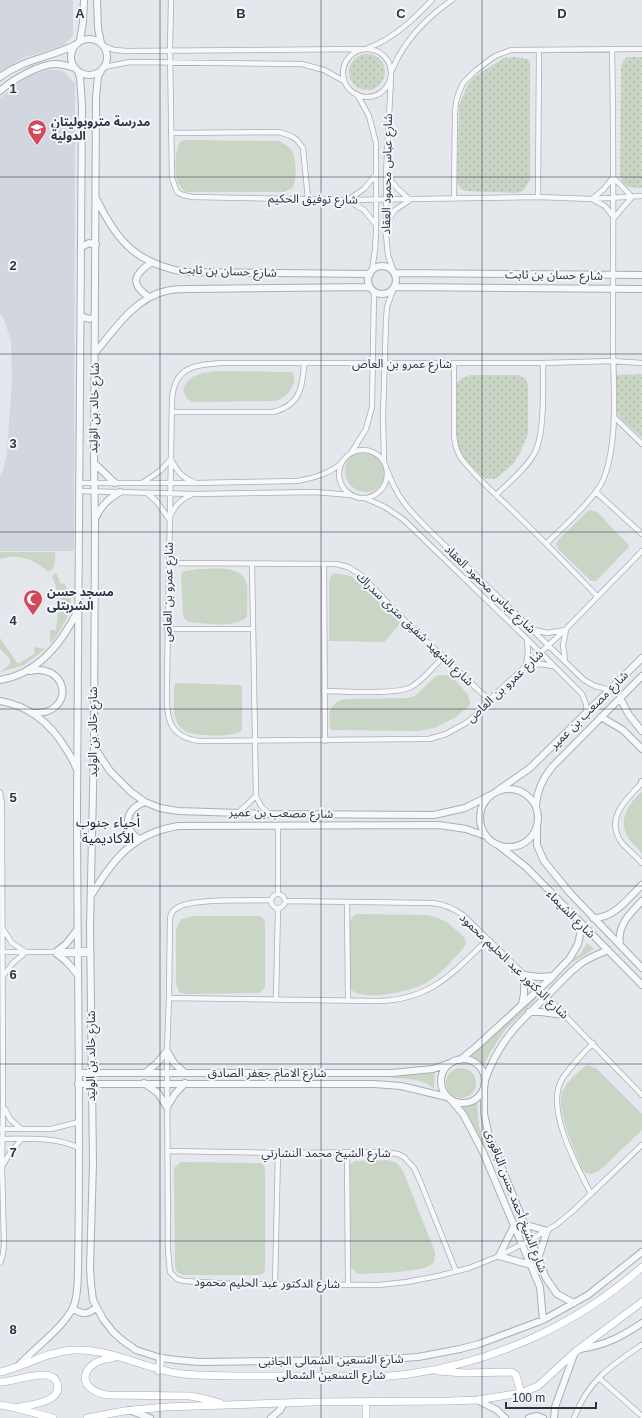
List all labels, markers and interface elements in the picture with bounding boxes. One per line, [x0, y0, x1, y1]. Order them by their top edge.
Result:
text: A [75, 6, 85, 21]
text: B [236, 6, 246, 21]
text: C [396, 6, 406, 21]
text: D [557, 6, 567, 21]
text: 1 [9, 81, 17, 96]
street label: شارع عباس محمود العقاد [379, 113, 397, 235]
place label: مدرسة متروبوليتان الدولية [51, 115, 150, 143]
school or university icon: مدرسة متروبوليتان الدولية [26, 118, 48, 146]
street label: شارع توفيق الحكيم [268, 191, 358, 209]
text: 2 [9, 258, 17, 273]
street label: شارع حسان بن ثابت [179, 262, 277, 282]
street label: شارع حسان بن ثابت [505, 267, 603, 285]
street label: شارع عمرو بن العاص [352, 357, 452, 373]
street label: شارع خالد بن الوليد [86, 362, 104, 454]
text: 3 [9, 436, 17, 451]
street label: شارع عمرو بن العاص [160, 542, 178, 642]
street label: شارع عباس محمود العقاد [440, 542, 538, 638]
street label: شارع الشهيد شفيق مترى سدراك [352, 569, 476, 690]
place label: مسجد حسن الشربتلى [47, 585, 114, 613]
mosque icon: مسجد حسن الشربتلى [22, 588, 44, 616]
text: 4 [9, 613, 17, 628]
street label: شارع عمرو بن العاص [464, 647, 548, 727]
street label: شارع مصعب بن عمير [546, 668, 632, 754]
street label: شارع خالد بن الوليد [86, 686, 102, 778]
text: 5 [9, 790, 17, 805]
street label: شارع مصعب بن عمير [228, 805, 333, 823]
district label: أحياء جنوب الأكاديمية [76, 813, 140, 846]
street label: شارع الشيماء [542, 887, 598, 943]
street label: شارع الدكتور عبد الحليم محمود [455, 910, 571, 1023]
text: 6 [9, 967, 17, 982]
street label: شارع خالد بن الوليد [84, 1010, 100, 1102]
street label: شارع الامام جعفر الصادق [208, 1066, 326, 1082]
street label: شارع الشيخ أحمد حسن الباقورى [480, 1127, 550, 1275]
text: 7 [9, 1145, 17, 1160]
street label: شارع الشيخ محمد النشارتي [261, 1146, 391, 1163]
street label: شارع الدكتور عبد الحليم محمود [194, 1275, 340, 1293]
text: 8 [9, 1322, 17, 1337]
street label: شارع التسعين الشمالى الجانبى [258, 1352, 404, 1370]
street label: شارع التسعين الشمالى [277, 1368, 385, 1384]
scale bar [506, 1384, 596, 1410]
text: 100 m [512, 1391, 545, 1405]

